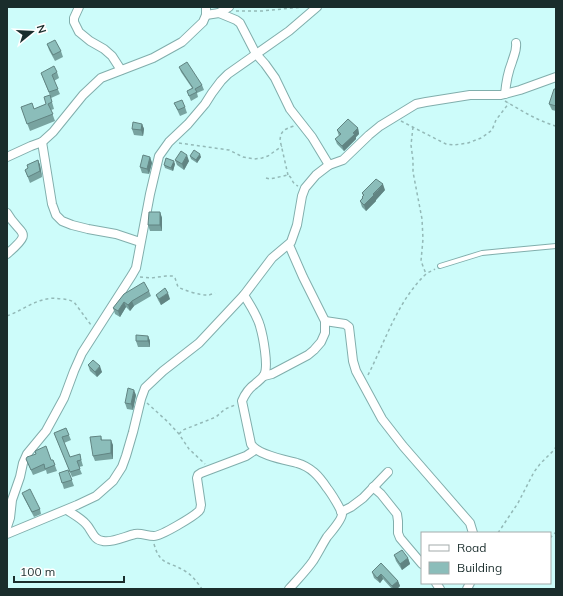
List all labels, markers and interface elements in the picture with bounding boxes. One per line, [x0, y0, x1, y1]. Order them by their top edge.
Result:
north arrow [12, 12, 52, 52]
text: N [34, 23, 49, 35]
legend [421, 532, 551, 584]
text: Road [457, 540, 486, 555]
scale bar [14, 558, 124, 584]
text: Building [457, 560, 502, 575]
text: 100 m [20, 564, 55, 579]

